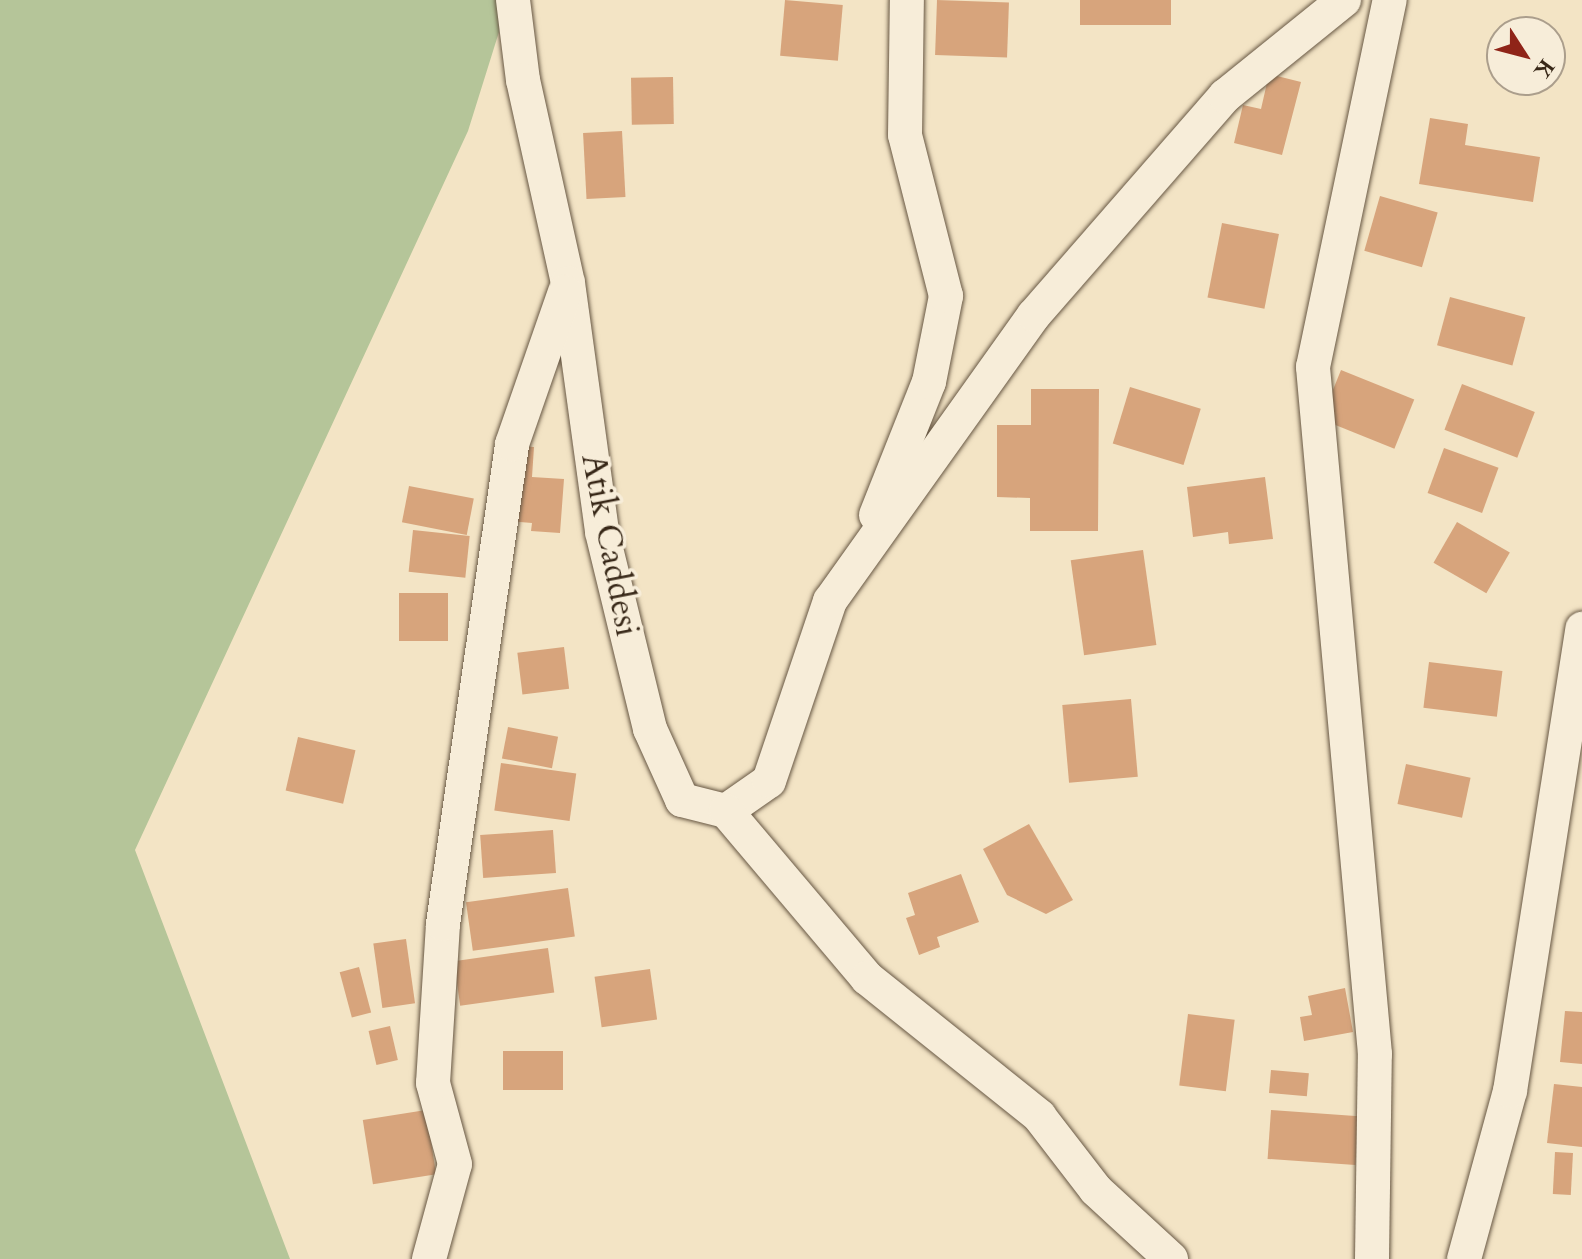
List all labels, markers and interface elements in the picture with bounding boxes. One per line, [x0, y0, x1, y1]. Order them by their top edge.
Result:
north arrow [1486, 16, 1566, 96]
text: K [1526, 53, 1561, 85]
street label: Atik Caddesi [572, 450, 648, 640]

